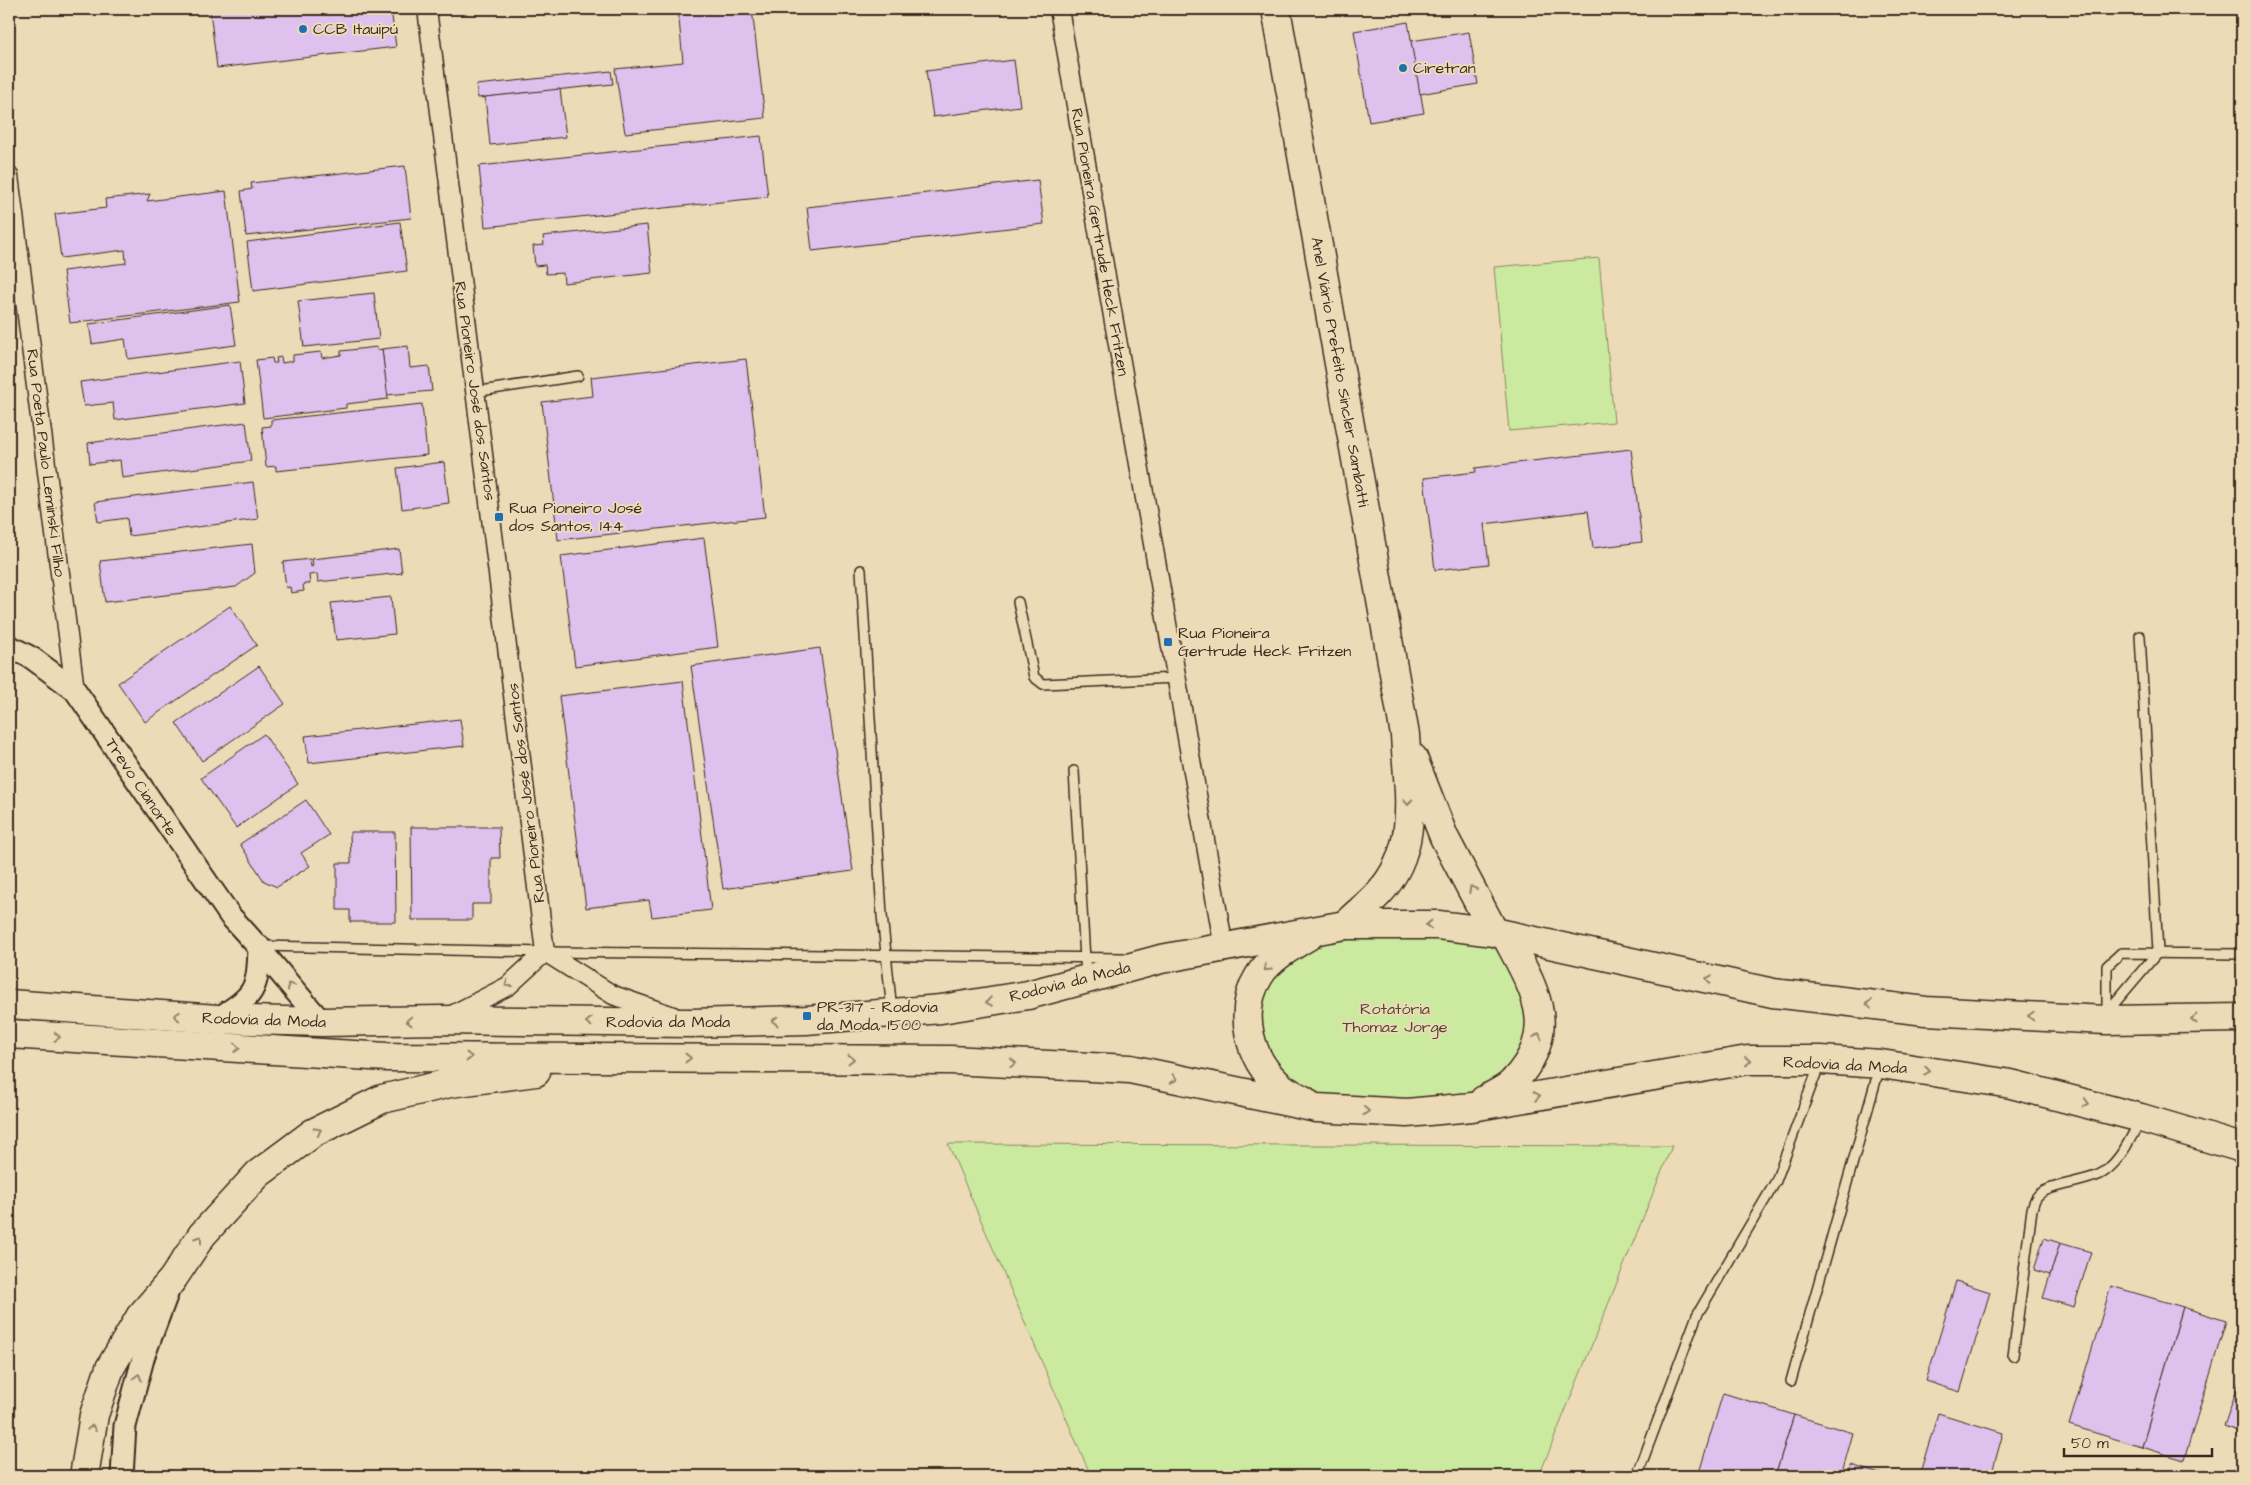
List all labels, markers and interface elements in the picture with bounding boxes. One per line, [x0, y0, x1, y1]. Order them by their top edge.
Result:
place label: CCB Itauipú [313, 18, 398, 40]
marker: CCB Itauipú [297, 23, 309, 35]
place label: Ciretran [1413, 57, 1476, 79]
marker: Ciretran [1397, 62, 1409, 74]
street label: Rua Pioneira Gertrude Heck Fritzen [1066, 106, 1134, 378]
street label: Anel Viário Prefeito Sincler Sambatti [1305, 235, 1375, 509]
street label: Rua Pioneiro José dos Santos [449, 280, 501, 502]
street label: Rua Poeta Paulo Leminski Filho [21, 348, 71, 578]
place label: Rua Pioneiro José dos Santos, 144 [509, 497, 643, 537]
marker: Rua Pioneiro José dos Santos, 144 [493, 511, 505, 523]
place label: Rua Pioneira Gertrude Heck Fritzen [1178, 622, 1351, 662]
marker: Rua Pioneira Gertrude Heck Fritzen [1162, 636, 1174, 648]
street label: Rua Pioneiro José dos Santos [502, 682, 550, 904]
street label: Trevo Cianorte [100, 734, 182, 841]
one-way arrow [1403, 798, 1414, 806]
one-way arrow [1468, 885, 1478, 894]
one-way arrow [1424, 920, 1432, 930]
street label: Rodovia da Moda [1007, 956, 1133, 1008]
one-way arrow [1263, 962, 1272, 971]
one-way arrow [1704, 975, 1713, 985]
one-way arrow [504, 978, 514, 987]
one-way arrow [287, 983, 295, 992]
place label: PR-317 - Rodovia da Moda, 1500 [817, 996, 938, 1036]
one-way arrow [985, 996, 993, 1006]
park label: Rotatória Thomaz Jorge [1342, 998, 1448, 1039]
one-way arrow [1865, 999, 1873, 1010]
street label: Rodovia da Moda [202, 1007, 326, 1033]
marker: PR-317 - Rodovia da Moda, 1500 [801, 1010, 813, 1022]
one-way arrow [172, 1011, 180, 1022]
street label: Rodovia da Moda [606, 1011, 730, 1033]
one-way arrow [2027, 1011, 2035, 1022]
one-way arrow [2189, 1014, 2197, 1024]
one-way arrow [405, 1015, 413, 1026]
one-way arrow [585, 1016, 593, 1027]
one-way arrow [771, 1016, 778, 1026]
one-way arrow [54, 1032, 62, 1043]
one-way arrow [1532, 1033, 1542, 1041]
one-way arrow [233, 1043, 241, 1054]
street label: Rodovia da Moda [1782, 1051, 1908, 1079]
one-way arrow [466, 1052, 474, 1063]
one-way arrow [684, 1053, 692, 1063]
one-way arrow [847, 1054, 855, 1064]
one-way arrow [1744, 1056, 1752, 1067]
one-way arrow [1009, 1057, 1017, 1068]
one-way arrow [1923, 1065, 1931, 1075]
one-way arrow [1170, 1073, 1179, 1083]
one-way arrow [1533, 1092, 1542, 1102]
one-way arrow [2081, 1098, 2089, 1108]
one-way arrow [1362, 1105, 1370, 1116]
one-way arrow [313, 1127, 322, 1137]
one-way arrow [193, 1235, 202, 1245]
one-way arrow [132, 1372, 143, 1381]
one-way arrow [86, 1424, 96, 1432]
scale bar [2064, 1425, 2211, 1457]
text: 50 m [2071, 1433, 2109, 1454]

